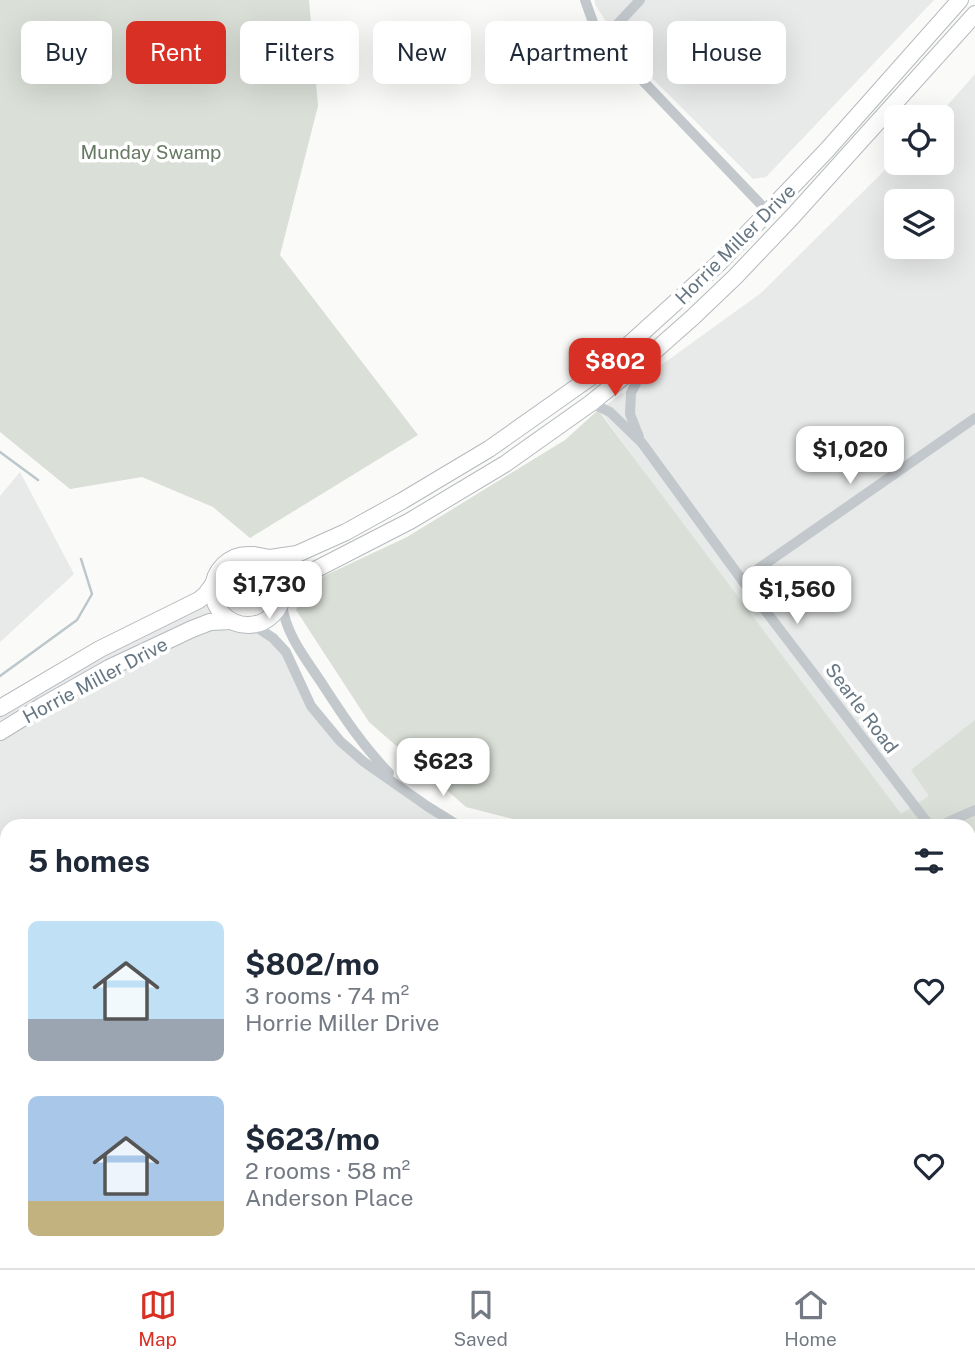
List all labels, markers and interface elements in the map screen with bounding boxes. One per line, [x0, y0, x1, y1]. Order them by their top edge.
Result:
chip: Buy [21, 21, 112, 84]
chip: Rent [126, 21, 226, 84]
chip: Filters [240, 21, 359, 84]
chip: New [373, 21, 471, 84]
chip: Apartment [485, 21, 653, 84]
chip: House [667, 21, 786, 84]
map controls [884, 105, 954, 259]
button: locate [884, 105, 954, 175]
park label: Munday Swamp [81, 141, 221, 163]
street label: Horrie Miller Drive [670, 179, 800, 309]
button: layers [884, 189, 954, 259]
pin: $802 [574, 338, 656, 398]
text: $802 [585, 347, 645, 374]
pin: $1,020 [793, 426, 907, 486]
text: $1,020 [812, 435, 888, 462]
pin: $1,730 [212, 562, 326, 621]
pin: $1,560 [740, 566, 854, 626]
text: $1,730 [232, 570, 306, 597]
text: $1,560 [758, 575, 836, 602]
street label: Horrie Miller Drive [19, 633, 171, 727]
street label: Searle Road [821, 659, 903, 757]
pin: $623 [402, 738, 484, 798]
text: $623 [413, 747, 473, 774]
icon: filters [910, 842, 948, 880]
text: 5 homes [28, 843, 150, 879]
text: $802/mo [245, 946, 379, 982]
icon: home [84, 949, 168, 1033]
icon: heart [910, 972, 948, 1010]
text: 3 rooms · 74 m² [245, 982, 409, 1009]
text: Horrie Miller Drive [245, 1009, 439, 1036]
text: $623/mo [245, 1121, 380, 1157]
icon: home [84, 1124, 168, 1208]
icon: heart [910, 1147, 948, 1185]
text: 2 rooms · 58 m² [245, 1157, 410, 1184]
text: Anderson Place [245, 1184, 413, 1211]
tab: Map [138, 1286, 177, 1350]
tab: Saved [453, 1286, 508, 1350]
tab: Home [784, 1286, 837, 1350]

